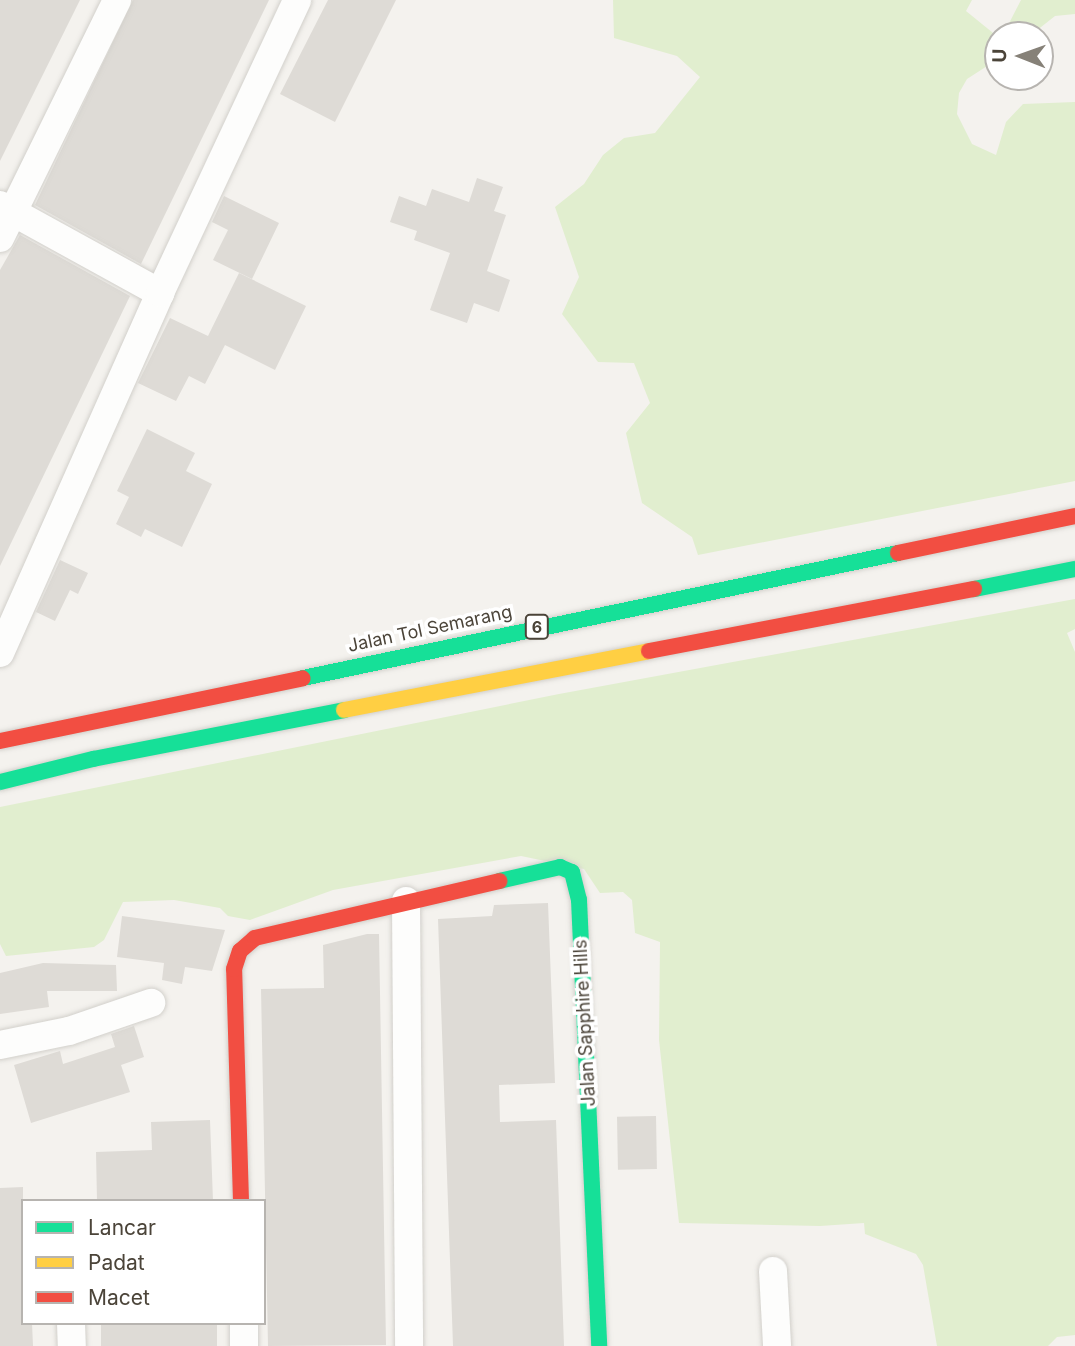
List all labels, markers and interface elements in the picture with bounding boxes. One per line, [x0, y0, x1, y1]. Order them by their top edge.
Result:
north arrow [984, 21, 1054, 91]
text: U [988, 49, 1011, 63]
street label: Jalan Tol Semarang [346, 601, 514, 657]
road number: 6 [525, 614, 549, 640]
street label: Jalan Sapphire Hills [570, 939, 600, 1107]
legend [21, 1199, 266, 1325]
text: Lancar [88, 1215, 156, 1240]
text: Padat [88, 1250, 145, 1275]
text: Macet [88, 1285, 150, 1310]

